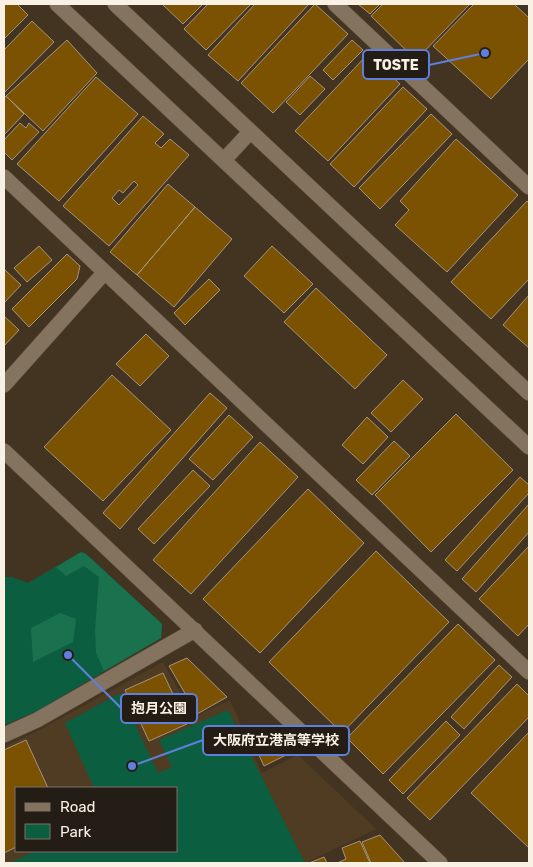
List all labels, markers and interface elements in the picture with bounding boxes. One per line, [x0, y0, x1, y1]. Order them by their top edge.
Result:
callout: TOSTE [363, 50, 429, 79]
text: TOSTE [373, 57, 419, 74]
callout: 抱月公園 [121, 694, 197, 723]
text: 抱月公園 [131, 700, 187, 717]
callout: 大阪府立港高等学校 [203, 726, 349, 755]
text: 大阪府立港高等学校 [213, 732, 339, 749]
legend [15, 787, 178, 852]
text: Road [60, 798, 96, 816]
text: Park [60, 823, 91, 841]

